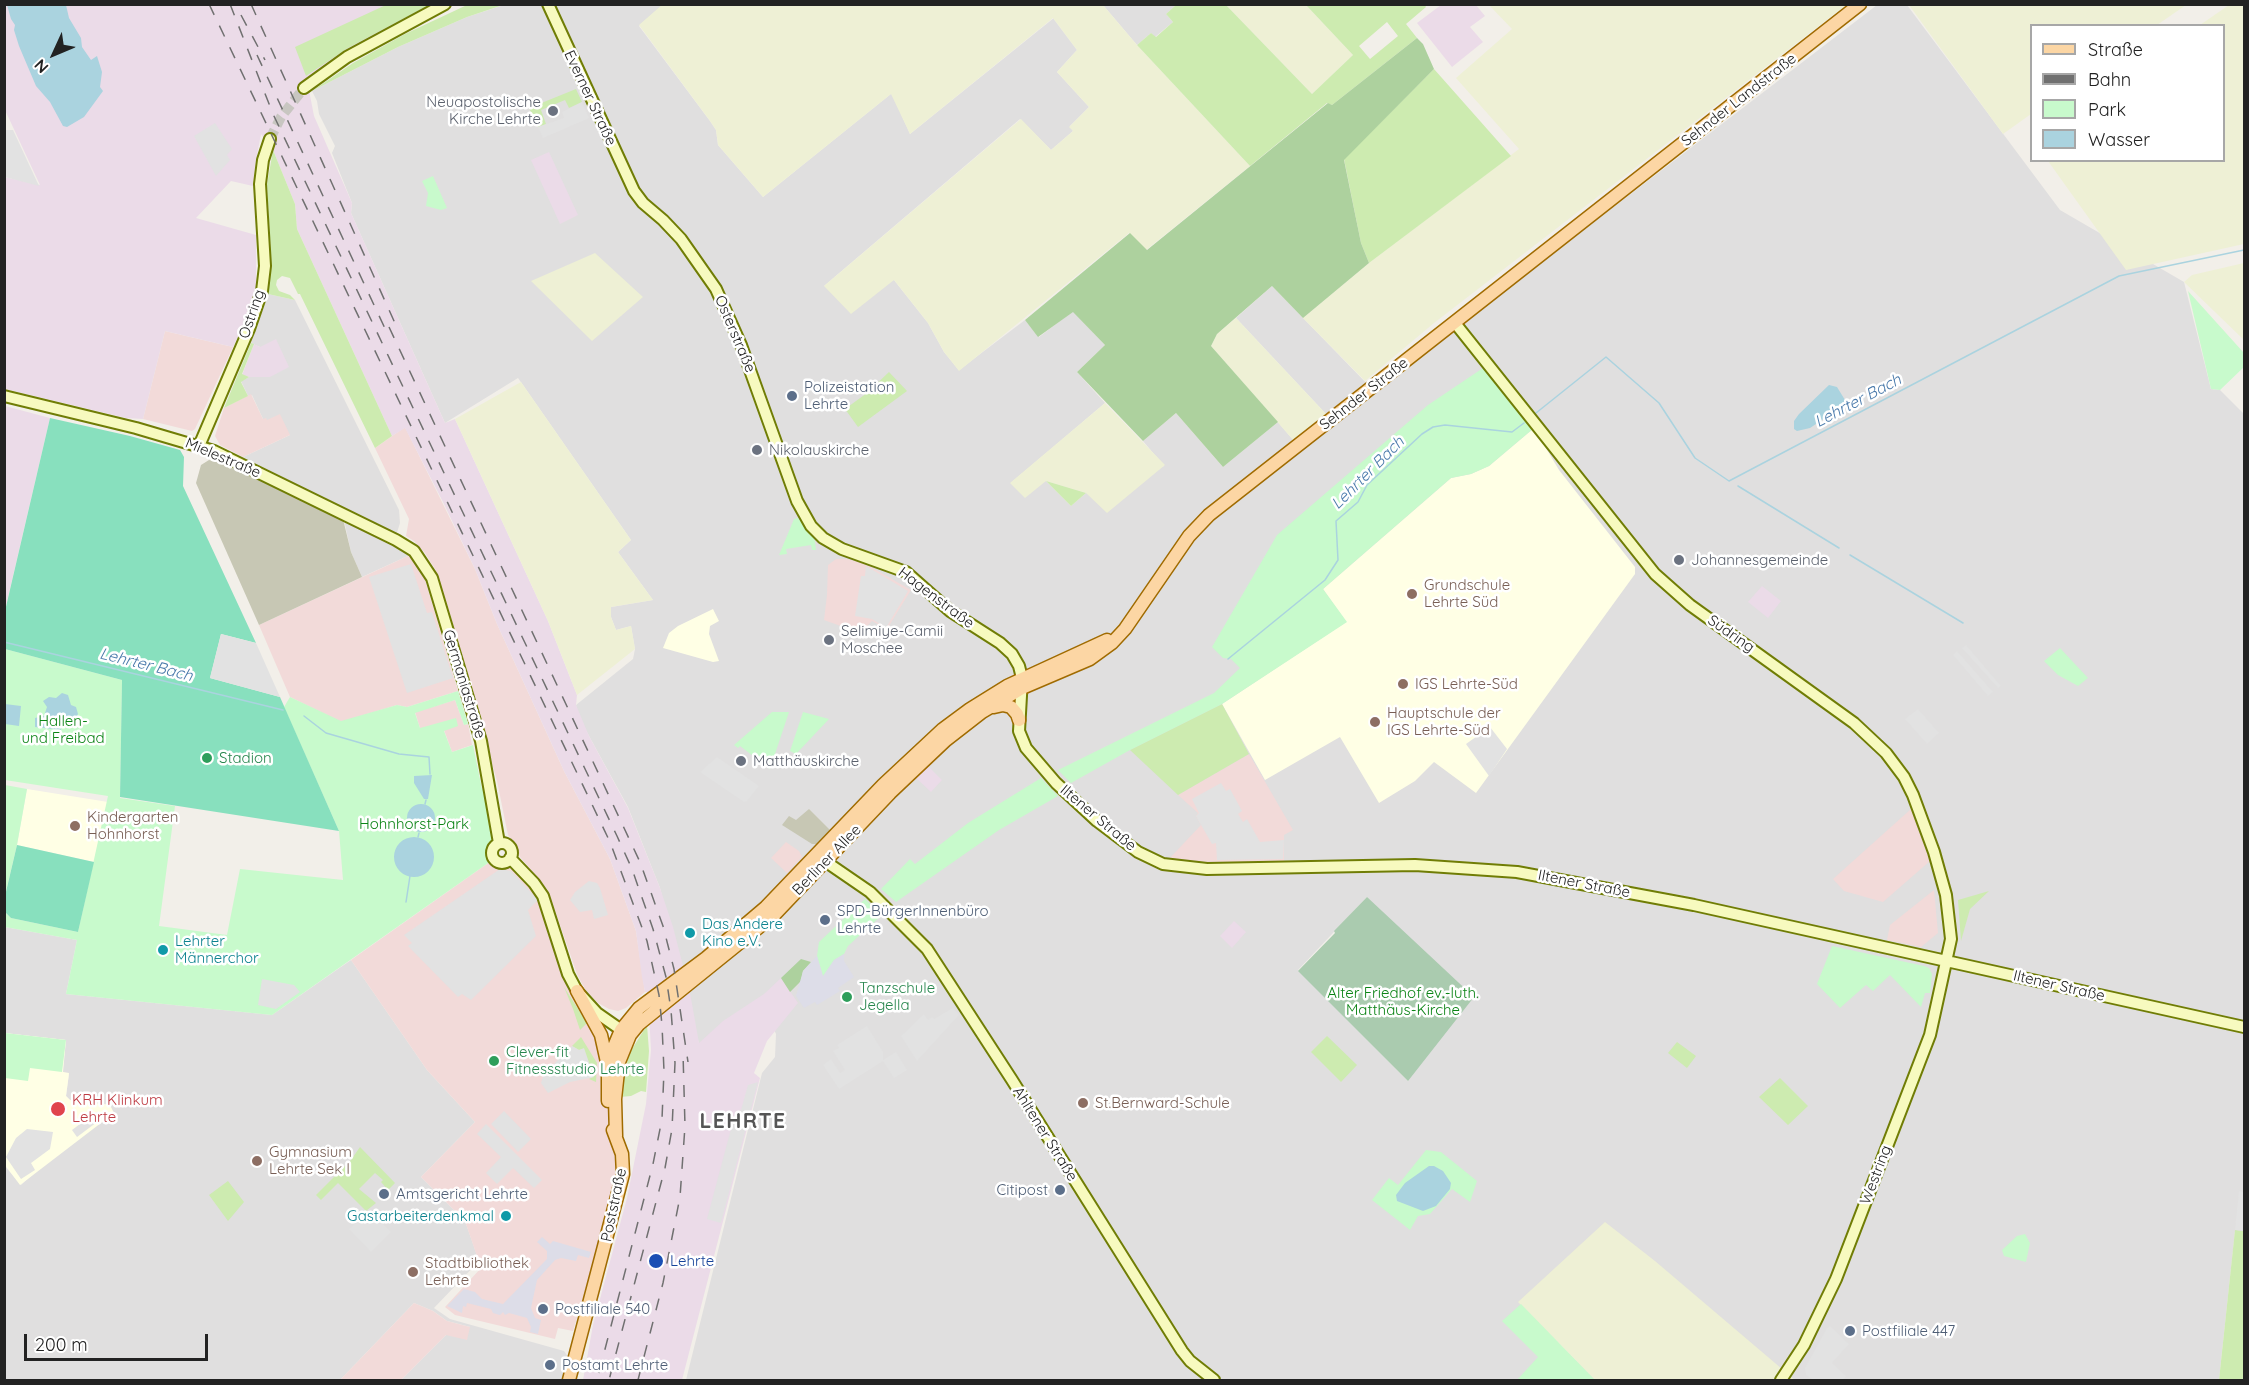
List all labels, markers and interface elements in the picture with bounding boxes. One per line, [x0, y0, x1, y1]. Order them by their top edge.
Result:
north arrow [24, 24, 84, 84]
legend [2030, 24, 2225, 162]
text: Straße [2088, 38, 2143, 61]
street label: Everner Straße [560, 47, 620, 149]
street label: Sehnder Landstraße [1678, 50, 1800, 150]
text: N [30, 55, 52, 78]
text: Bahn [2088, 68, 2131, 91]
place label: Neuapostolische Kirche Lehrte [426, 93, 541, 128]
text: Park [2088, 98, 2126, 121]
marker: Neuapostolische Kirche Lehrte [546, 104, 560, 118]
text: Wasser [2088, 128, 2150, 151]
street label: Ostring [235, 287, 269, 341]
street label: Osterstraße [711, 293, 759, 375]
street label: Sehnder Straße [1316, 354, 1412, 434]
water label: Lehrter Bach [1811, 370, 1905, 432]
place label: Polizeistation Lehrte [804, 378, 894, 413]
marker: Polizeistation Lehrte [785, 389, 799, 403]
water label: Lehrter Bach [1328, 433, 1408, 513]
street label: Mielestraße [183, 434, 263, 482]
place label: Nikolauskirche [769, 441, 869, 459]
marker: Nikolauskirche [750, 443, 764, 457]
place label: Johannesgemeinde [1691, 551, 1828, 569]
marker: Johannesgemeinde [1672, 553, 1686, 567]
street label: Hagenstraße [894, 564, 978, 632]
place label: Grundschule Lehrte Süd [1424, 576, 1510, 611]
marker: Grundschule Lehrte Süd [1405, 587, 1419, 601]
street label: Südring [1704, 611, 1758, 657]
place label: Selimiye-Camii Moschee [841, 622, 943, 657]
street label: Germaniastraße [439, 627, 489, 741]
marker: Selimiye-Camii Moschee [822, 633, 836, 647]
water label: Lehrter Bach [97, 644, 195, 686]
place label: IGS Lehrte-Süd [1415, 675, 1518, 693]
marker: IGS Lehrte-Süd [1396, 677, 1410, 691]
place label: Hauptschule der IGS Lehrte-Süd [1387, 704, 1501, 739]
park label: Hallen- und Freibad [21, 712, 105, 747]
marker: Hauptschule der IGS Lehrte-Süd [1368, 715, 1382, 729]
place label: Stadion [219, 749, 272, 767]
marker: Stadion [200, 751, 214, 765]
place label: Matthäuskirche [753, 752, 859, 770]
marker: Matthäuskirche [734, 754, 748, 768]
street label: Iltener Straße [1056, 781, 1140, 855]
place label: Kindergarten Hohnhorst [87, 808, 178, 843]
park label: Hohnhorst-Park [359, 815, 469, 833]
marker: Kindergarten Hohnhorst [68, 819, 82, 833]
street label: Berliner Allee [789, 821, 865, 899]
street label: Iltener Straße [1536, 866, 1632, 902]
place label: SPD-BürgerInnenbüro Lehrte [837, 902, 989, 937]
marker: SPD-BürgerInnenbüro Lehrte [818, 913, 832, 927]
place label: Das Andere Kino e.V. [702, 915, 783, 950]
marker: Das Andere Kino e.V. [683, 926, 697, 940]
place label: Lehrter Männerchor [175, 932, 259, 967]
marker: Lehrter Männerchor [156, 943, 170, 957]
street label: Iltener Straße [2011, 967, 2107, 1005]
place label: Tanzschule Jegella [859, 979, 935, 1014]
park label: Alter Friedhof ev.-luth. Matthäus-Kirche [1327, 984, 1479, 1019]
marker: Tanzschule Jegella [840, 990, 854, 1004]
place label: Clever-fit Fitnessstudio Lehrte [506, 1043, 644, 1078]
marker: Clever-fit Fitnessstudio Lehrte [487, 1054, 501, 1068]
street label: Ahltener Straße [1009, 1083, 1081, 1185]
place label: KRH Klinkum Lehrte [72, 1091, 163, 1126]
place label: St.Bernward-Schule [1095, 1094, 1230, 1112]
marker: St.Bernward-Schule [1076, 1096, 1090, 1110]
marker: KRH Klinkum Lehrte [49, 1100, 67, 1118]
district label: LEHRTE [699, 1109, 787, 1135]
place label: Gymnasium Lehrte Sek I [269, 1143, 352, 1178]
street label: Westring [1857, 1143, 1895, 1207]
marker: Gymnasium Lehrte Sek I [250, 1154, 264, 1168]
street label: Poststraße [597, 1167, 631, 1243]
place label: Citipost [996, 1181, 1048, 1199]
marker: Citipost [1053, 1183, 1067, 1197]
place label: Amtsgericht Lehrte [396, 1185, 528, 1203]
marker: Amtsgericht Lehrte [377, 1187, 391, 1201]
place label: Gastarbeiterdenkmal [347, 1207, 494, 1225]
marker: Gastarbeiterdenkmal [499, 1209, 513, 1223]
marker: Lehrte [647, 1252, 665, 1270]
place label: Lehrte [670, 1252, 714, 1270]
place label: Stadtbibliothek Lehrte [425, 1254, 529, 1289]
marker: Stadtbibliothek Lehrte [406, 1265, 420, 1279]
place label: Postfiliale 540 [555, 1300, 650, 1318]
marker: Postfiliale 540 [536, 1302, 550, 1316]
scale bar [27, 1322, 212, 1360]
place label: Postfiliale 447 [1862, 1322, 1955, 1340]
marker: Postfiliale 447 [1843, 1324, 1857, 1338]
text: 200 m [35, 1333, 88, 1356]
place label: Postamt Lehrte [562, 1356, 668, 1374]
marker: Postamt Lehrte [543, 1358, 557, 1372]

